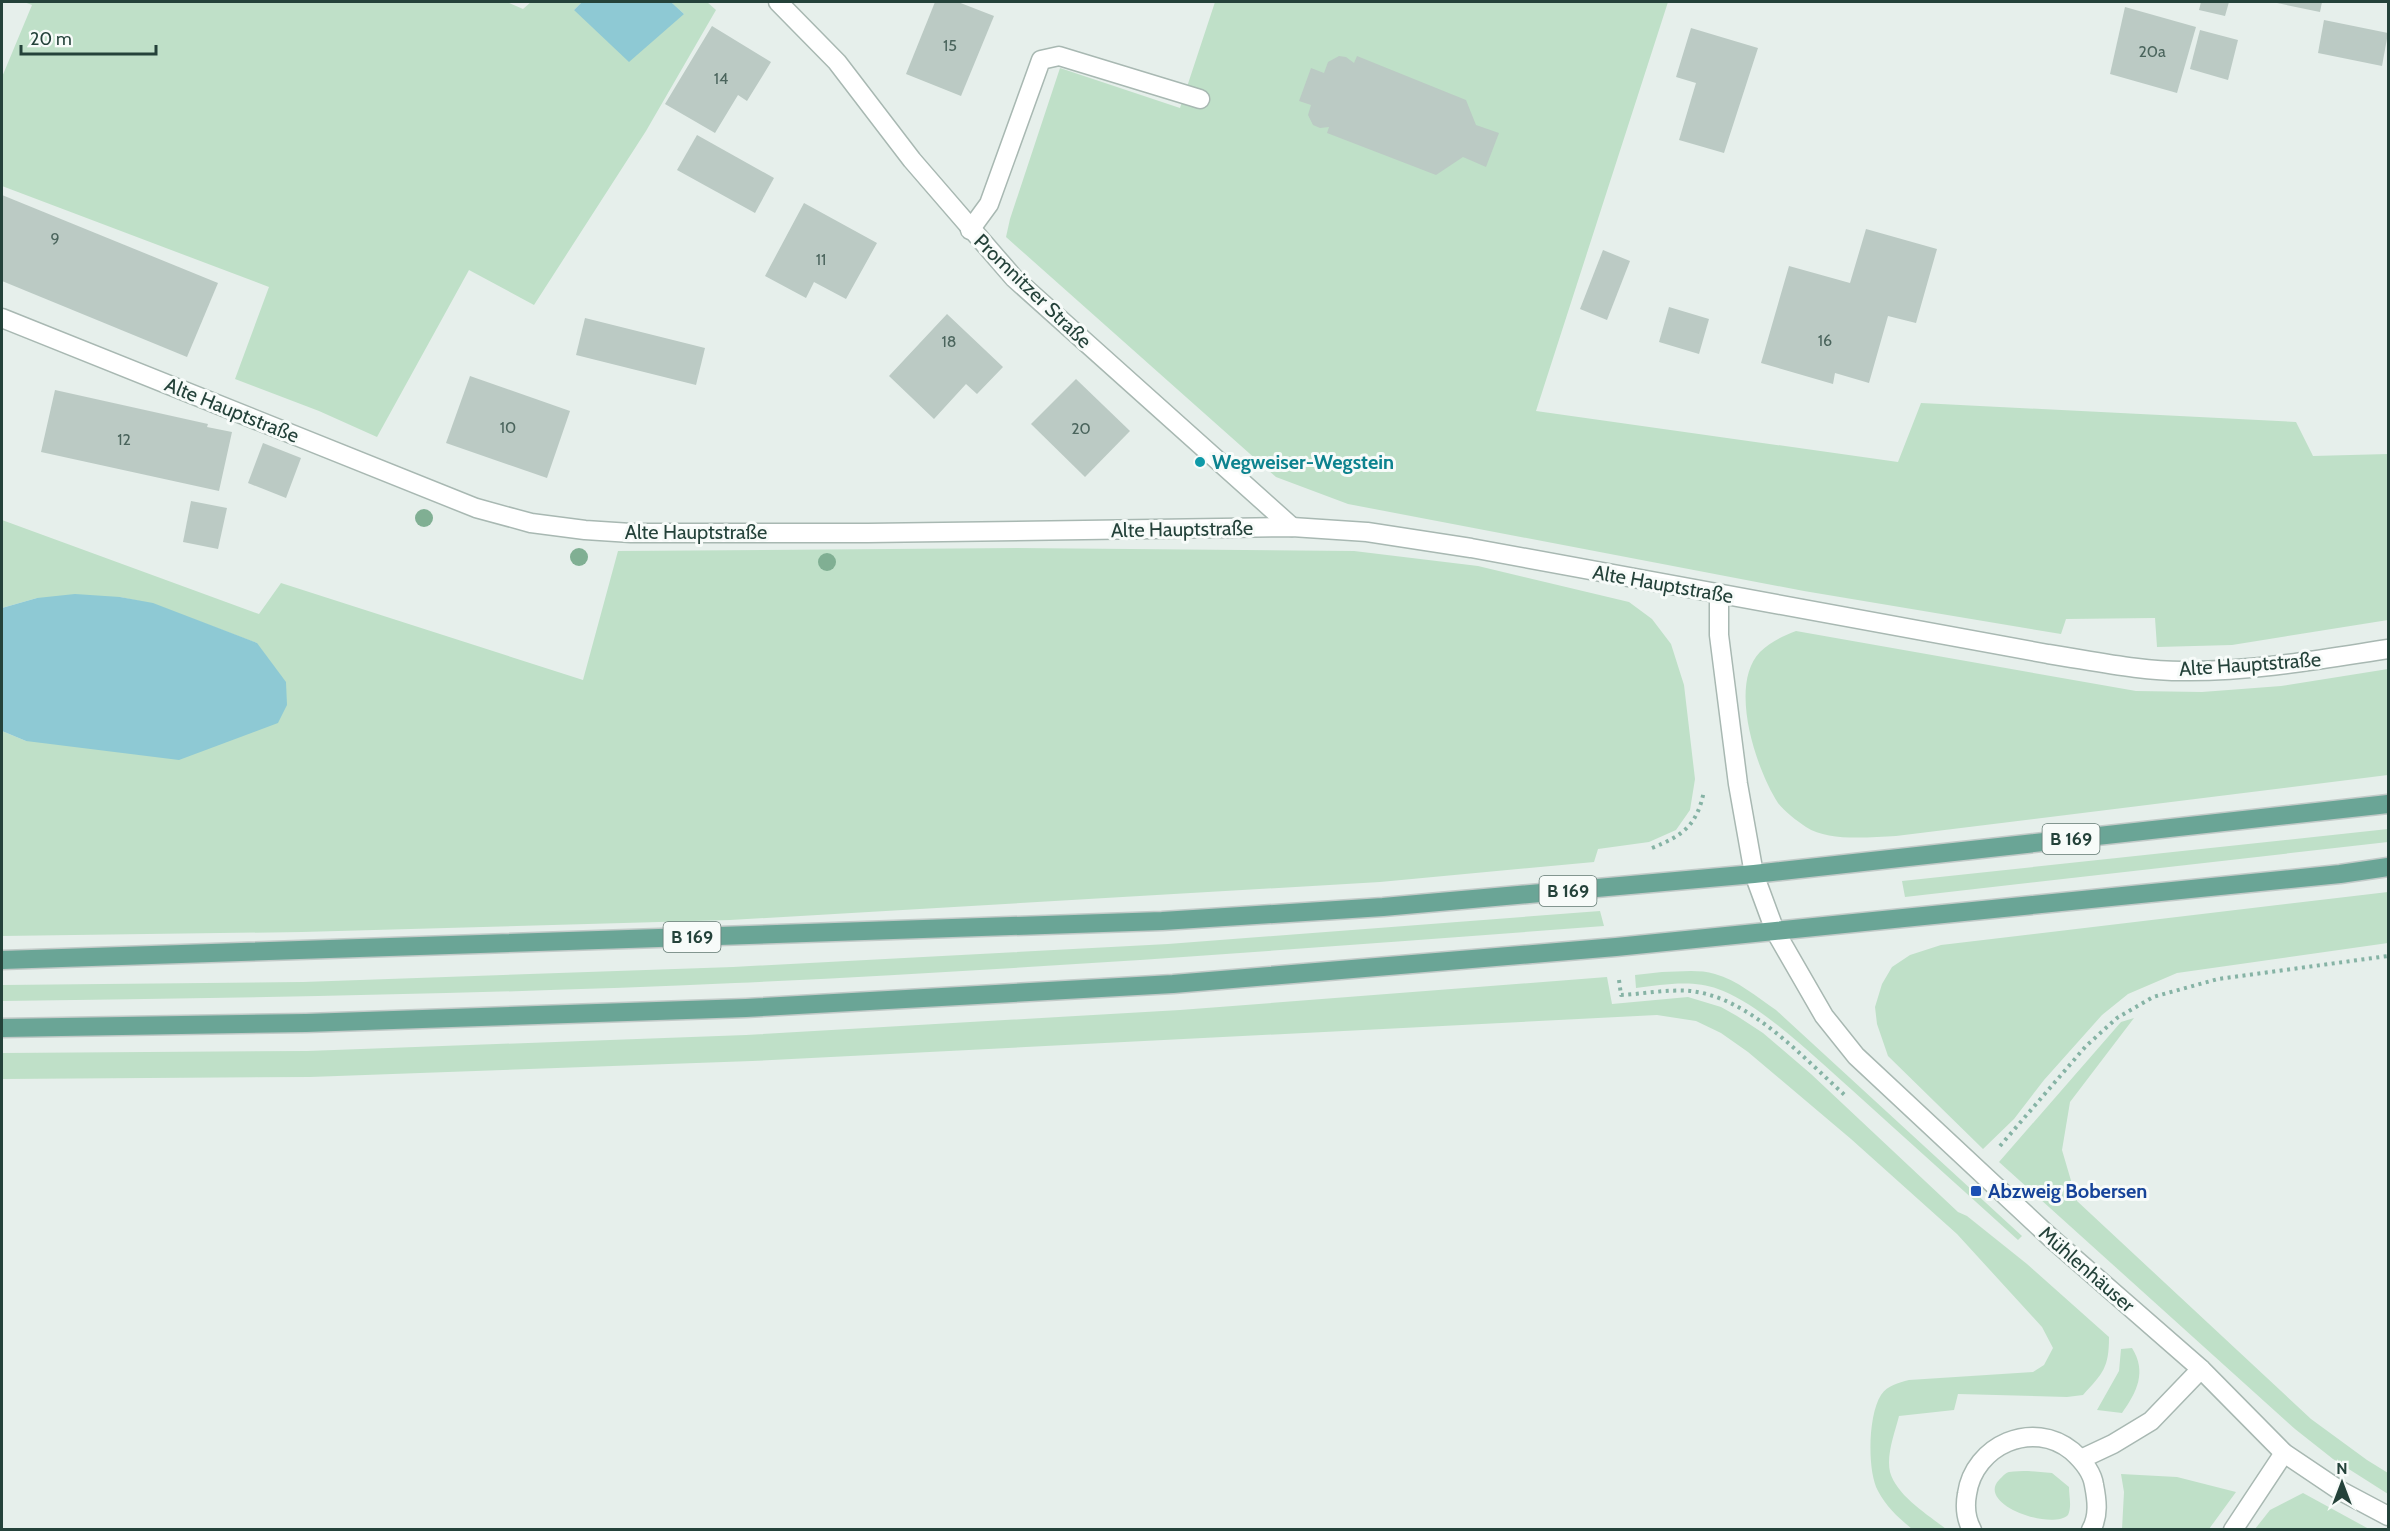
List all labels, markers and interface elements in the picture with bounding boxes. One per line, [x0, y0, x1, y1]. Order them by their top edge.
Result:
scale bar [21, 18, 156, 56]
text: 20 m [30, 28, 72, 50]
house number: 15 [943, 36, 957, 55]
house number: 20a [2138, 42, 2166, 61]
house number: 14 [714, 69, 728, 88]
house number: 9 [50, 229, 60, 248]
street label: Promnitzer Straße [969, 229, 1097, 353]
house number: 11 [816, 250, 826, 269]
house number: 16 [1818, 331, 1832, 350]
house number: 18 [942, 332, 956, 351]
street label: Alte Hauptstraße [161, 372, 303, 448]
house number: 10 [500, 418, 516, 437]
house number: 20 [1071, 419, 1091, 438]
house number: 12 [117, 430, 131, 449]
place label: Wegweiser-Wegstein [1212, 450, 1394, 474]
marker: Wegweiser-Wegstein [1193, 455, 1207, 469]
street label: Alte Hauptstraße [1111, 516, 1253, 542]
street label: Alte Hauptstraße [625, 520, 767, 544]
street label: Alte Hauptstraße [1591, 560, 1735, 608]
street label: Alte Hauptstraße [2178, 647, 2322, 681]
road number: B 169 [2042, 824, 2100, 854]
road number: B 169 [1540, 876, 1596, 906]
road number: B 169 [664, 922, 720, 952]
place label: Abzweig Bobersen [1988, 1179, 2147, 1203]
marker: Abzweig Bobersen [1969, 1184, 1983, 1198]
street label: Mühlenhäuser [2034, 1221, 2140, 1318]
north arrow [2312, 1453, 2372, 1513]
text: N [2336, 1459, 2348, 1478]

